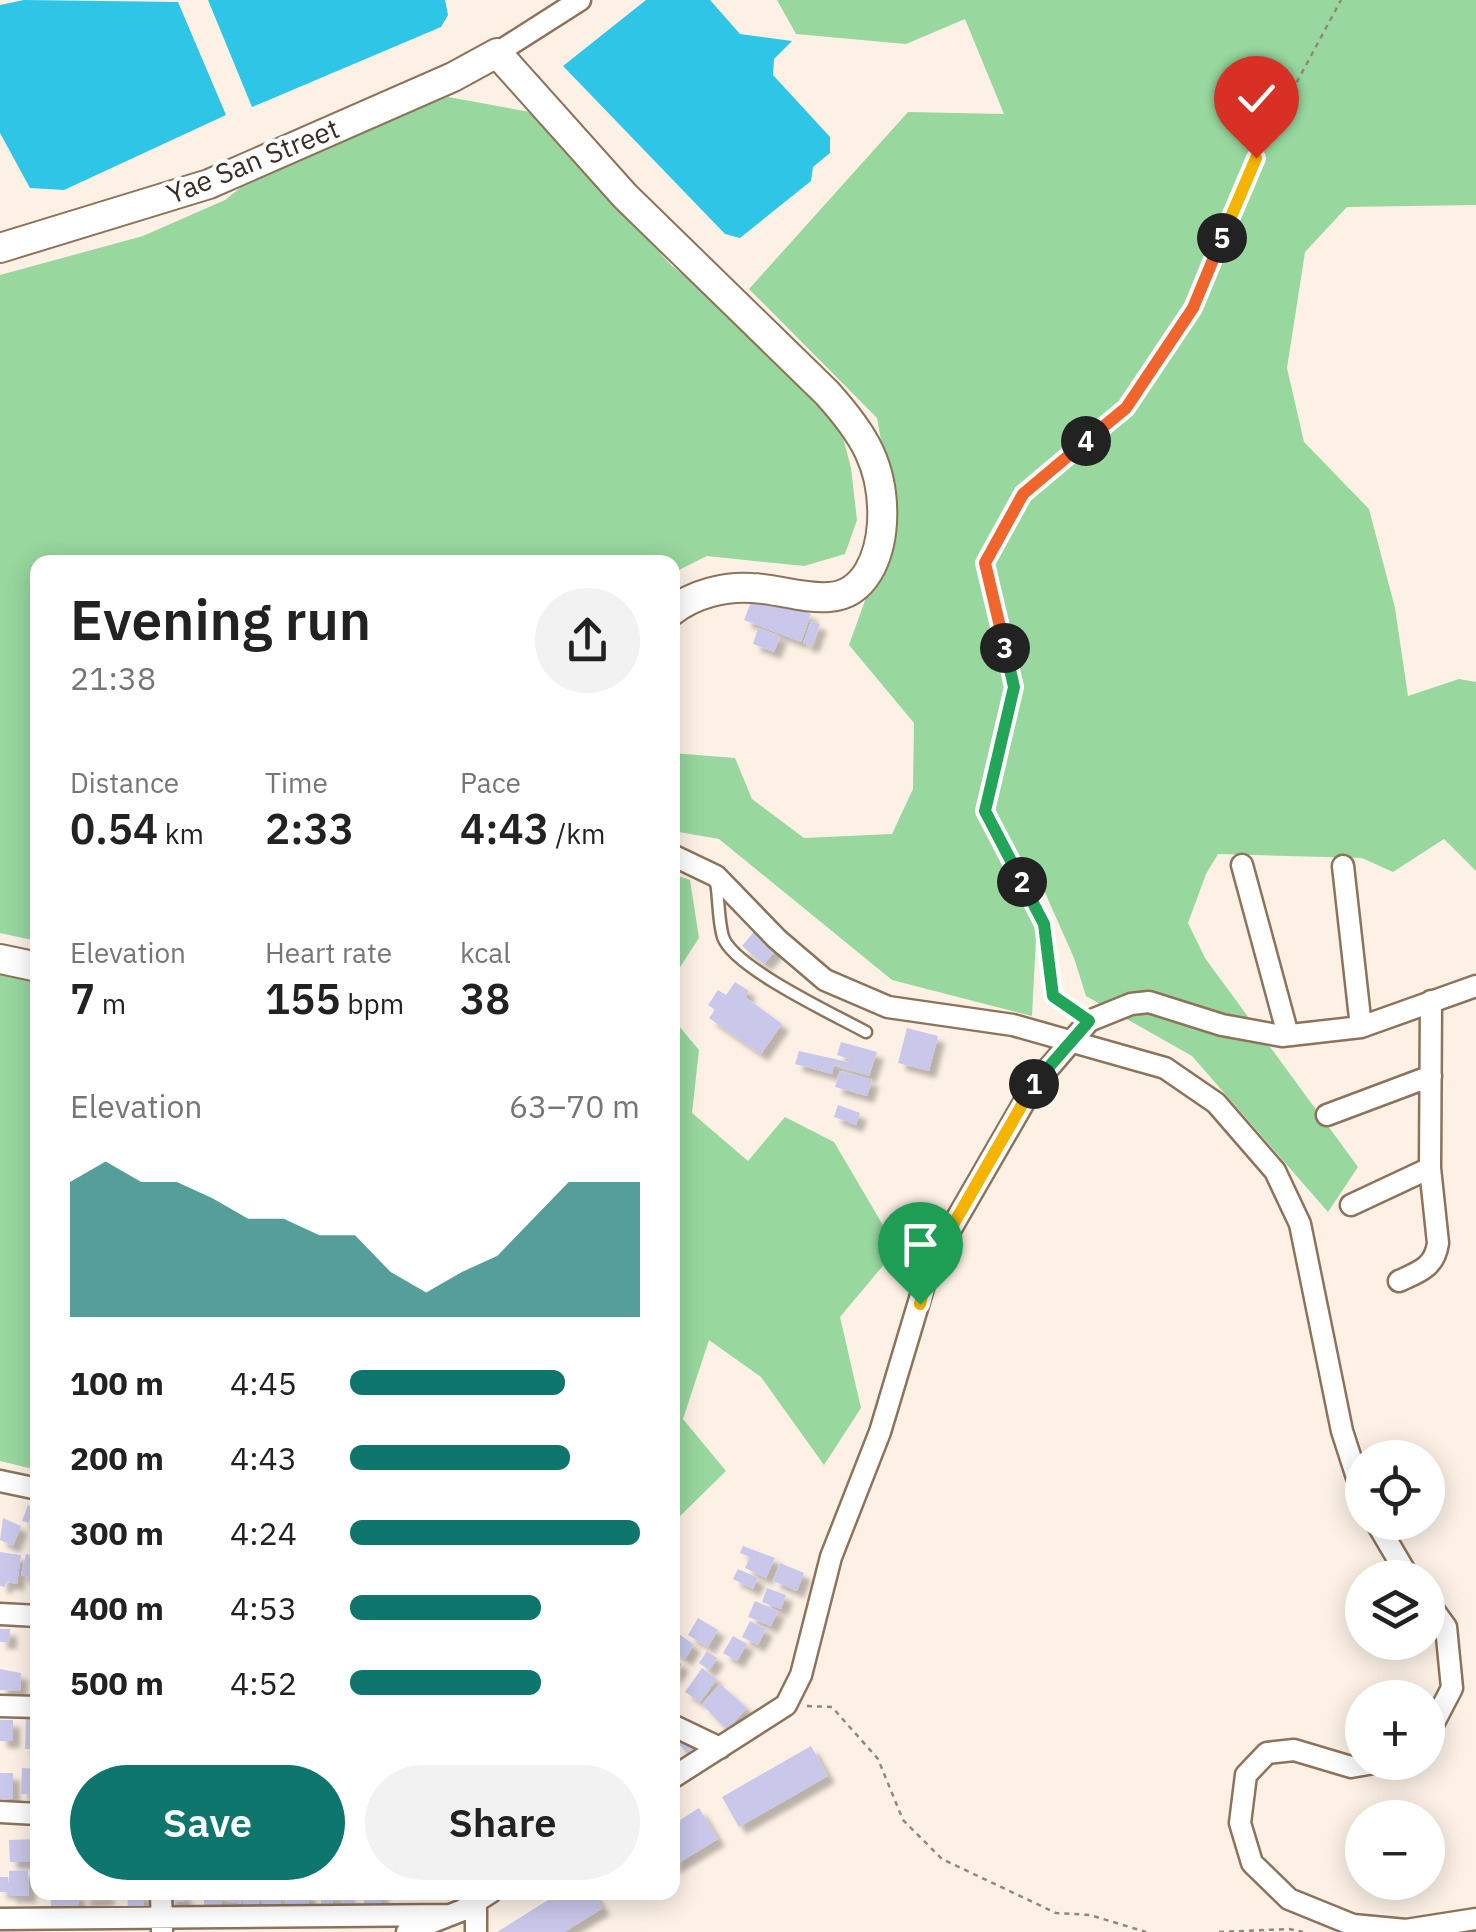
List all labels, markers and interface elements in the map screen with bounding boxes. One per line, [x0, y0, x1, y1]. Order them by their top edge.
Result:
pin [1214, 56, 1299, 159]
icon: check [1229, 71, 1284, 126]
street label: Yae San Street [161, 109, 344, 212]
pin: 5 [1197, 213, 1247, 263]
text: 5 [1214, 219, 1230, 256]
pin: 4 [1061, 416, 1111, 466]
text: 4 [1078, 422, 1094, 459]
text: Evening run [70, 584, 371, 655]
button: share [535, 588, 640, 693]
pin: 3 [980, 623, 1030, 673]
text: 3 [997, 629, 1013, 666]
text: 21:38 [70, 657, 156, 699]
text: Distance [70, 764, 179, 801]
text: Time [265, 764, 328, 801]
text: Pace [460, 764, 521, 801]
text: 0.54 [70, 801, 158, 856]
text: 2:33 [265, 801, 354, 856]
text: 4:43 [460, 801, 549, 856]
text: km [158, 815, 204, 852]
text: /km [549, 815, 606, 852]
pin: 2 [997, 857, 1047, 907]
text: 2 [1014, 863, 1030, 900]
text: Elevation [70, 934, 186, 971]
text: Heart rate [265, 934, 392, 971]
text: kcal [460, 934, 511, 971]
text: 7 [70, 971, 95, 1026]
text: 155 [265, 971, 341, 1026]
text: 38 [460, 971, 510, 1026]
text: m [95, 985, 126, 1022]
text: bpm [341, 985, 404, 1022]
pin: 1 [1009, 1059, 1059, 1109]
text: 1 [1026, 1065, 1042, 1102]
text: Elevation [70, 1085, 203, 1127]
text: 63–70 m [509, 1085, 640, 1127]
pin [878, 1202, 963, 1305]
icon: arrive [893, 1217, 948, 1272]
text: 100 m [70, 1362, 164, 1404]
text: 4:45 [230, 1362, 297, 1404]
text: 200 m [70, 1437, 164, 1479]
text: 4:43 [230, 1437, 297, 1479]
map controls [1345, 1440, 1445, 1900]
button: locate [1345, 1440, 1445, 1540]
text: 300 m [70, 1512, 164, 1554]
text: 4:24 [230, 1512, 297, 1554]
button: layers [1345, 1560, 1445, 1660]
text: 400 m [70, 1587, 164, 1629]
text: 4:53 [230, 1587, 297, 1629]
text: 500 m [70, 1662, 164, 1704]
text: 4:52 [230, 1662, 297, 1704]
button: + [1345, 1680, 1445, 1780]
button: Save [70, 1765, 345, 1880]
button: Share [365, 1765, 640, 1880]
button: − [1345, 1800, 1445, 1900]

